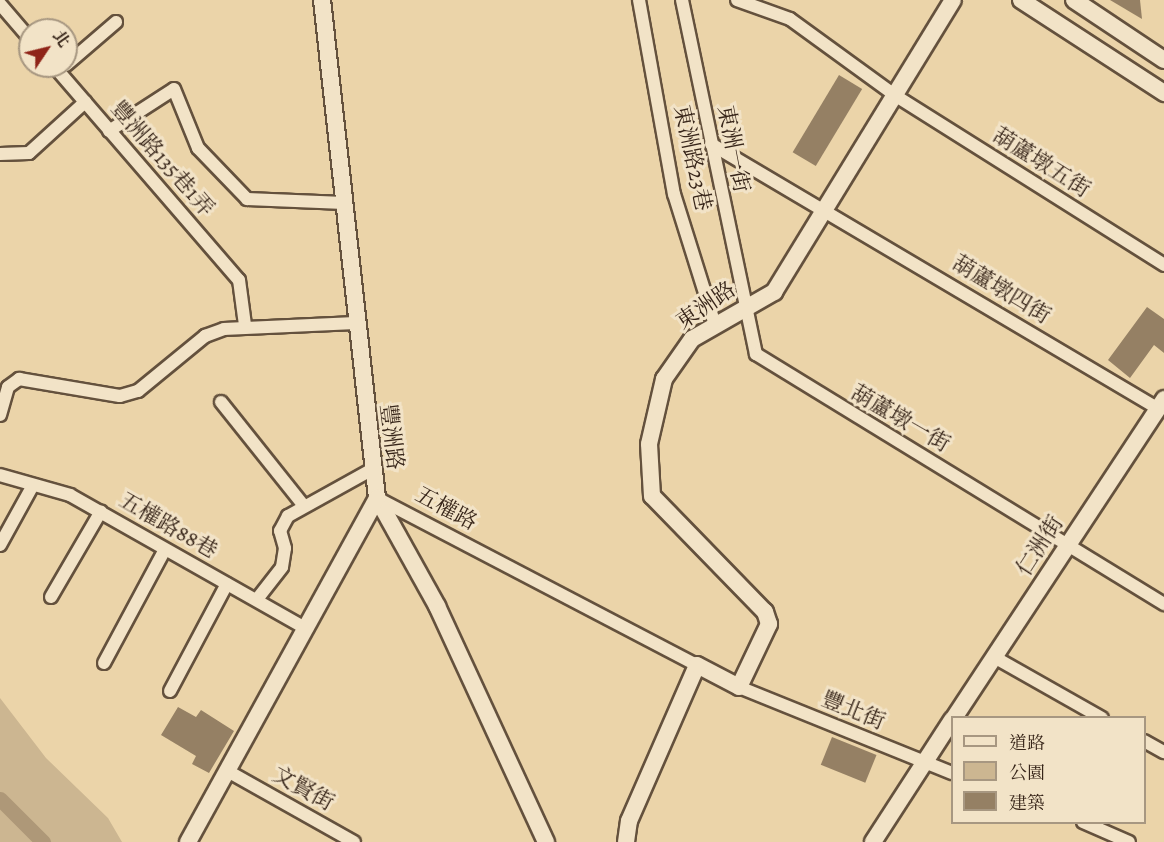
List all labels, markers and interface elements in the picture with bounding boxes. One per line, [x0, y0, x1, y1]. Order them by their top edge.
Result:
north arrow [18, 18, 78, 78]
text: 北 [47, 26, 75, 52]
street label: 豐洲路135巷1弄 [105, 96, 219, 222]
street label: 東洲路23巷 [668, 103, 716, 213]
street label: 東洲一街 [712, 103, 754, 195]
street label: 葫蘆墩五街 [987, 123, 1095, 203]
street label: 葫蘆墩四街 [947, 250, 1055, 330]
street label: 東洲路 [671, 277, 741, 335]
street label: 葫蘆墩一街 [846, 380, 954, 458]
street label: 豐洲路 [374, 403, 408, 471]
street label: 五權路 [411, 482, 481, 536]
street label: 五權路88巷 [114, 487, 222, 565]
street label: 仁洲街 [1011, 511, 1069, 581]
street label: 豐北街 [817, 686, 889, 736]
legend [951, 716, 1146, 824]
text: 道路 [1009, 731, 1045, 755]
street label: 文賢街 [268, 761, 338, 817]
text: 公園 [1009, 761, 1045, 785]
text: 建築 [1009, 791, 1045, 815]

